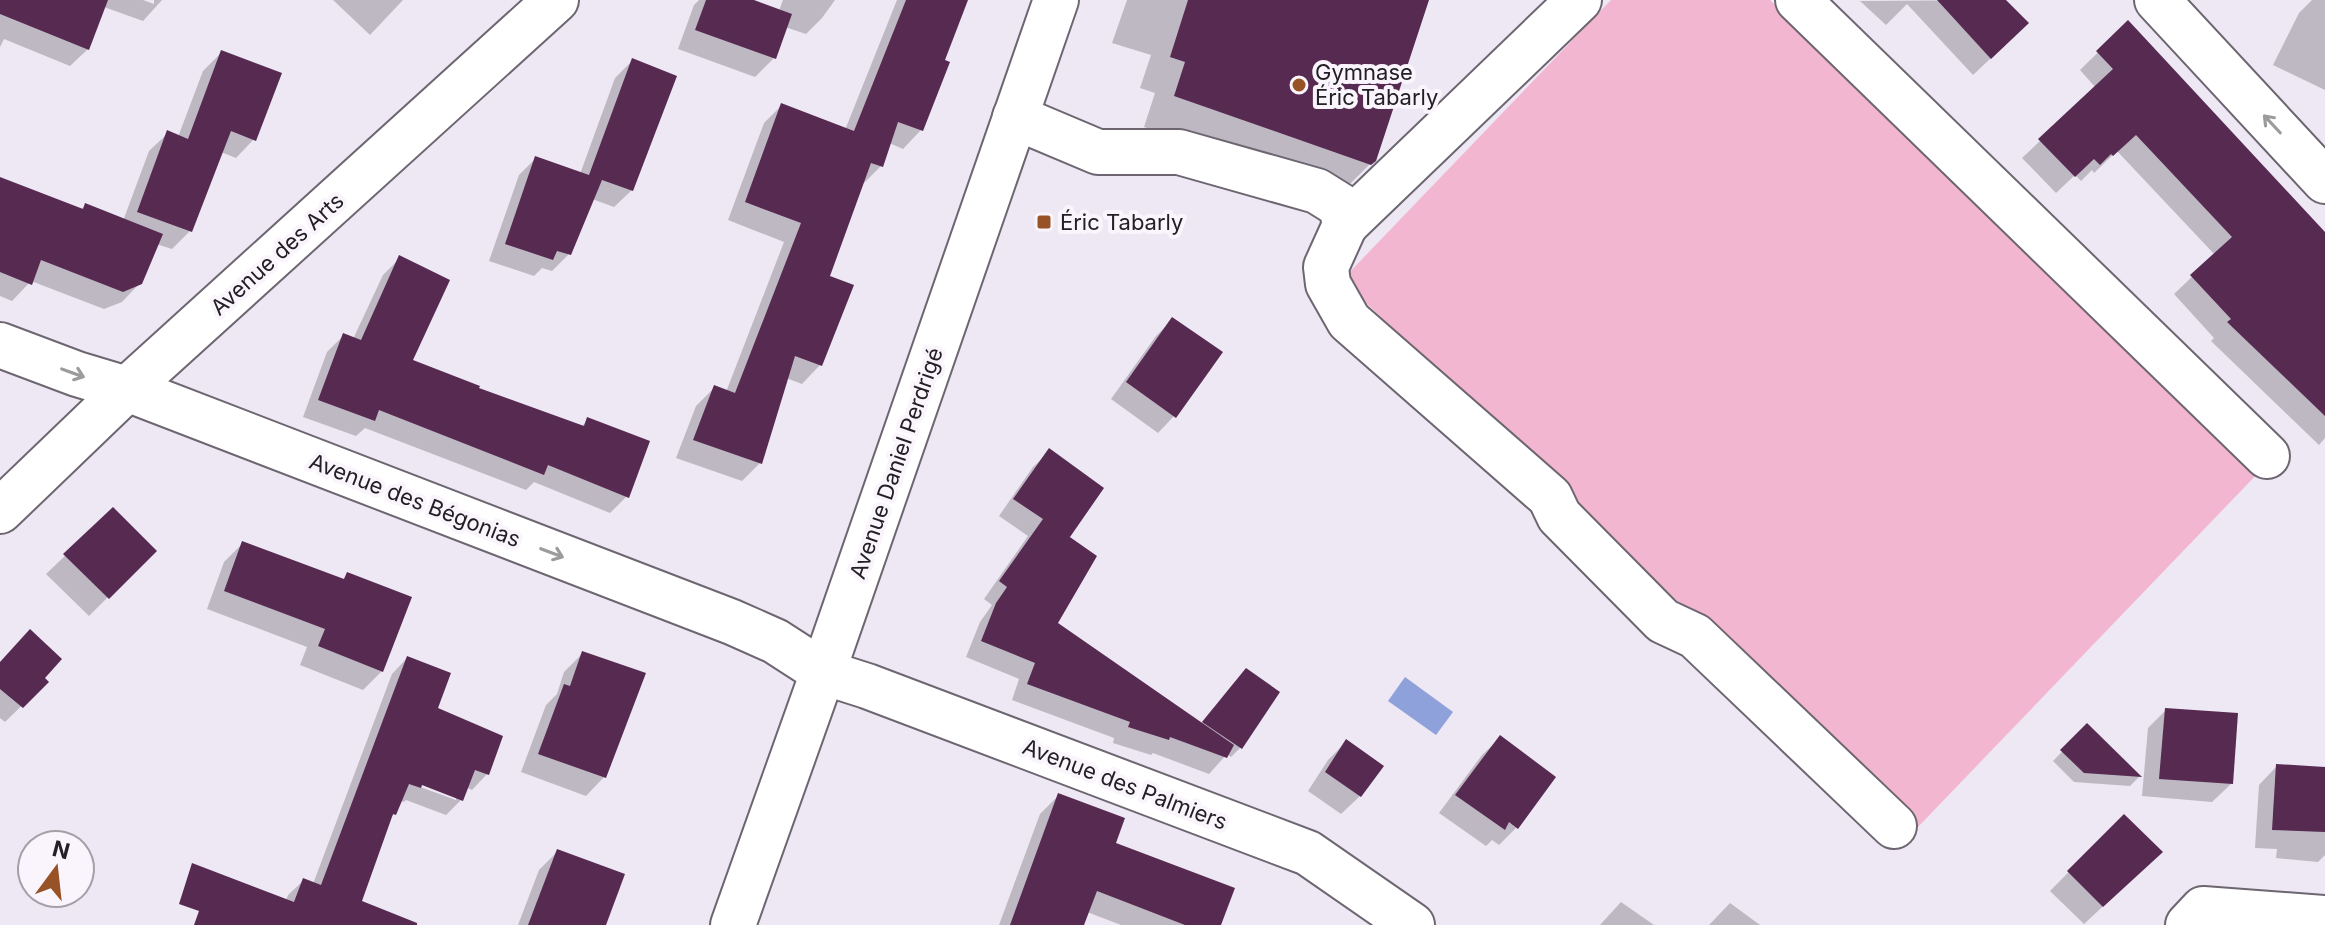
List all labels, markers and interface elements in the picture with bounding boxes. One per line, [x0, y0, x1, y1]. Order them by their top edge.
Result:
place label: Gymnase Éric Tabarly [1315, 59, 1438, 110]
marker: Gymnase Éric Tabarly [1290, 76, 1308, 94]
one-way arrow [2262, 114, 2281, 134]
street label: Avenue des Arts [205, 187, 349, 321]
place label: Éric Tabarly [1060, 209, 1183, 235]
marker: Éric Tabarly [1035, 213, 1053, 231]
street label: Avenue Daniel Perdrigé [844, 344, 948, 582]
one-way arrow [60, 366, 85, 381]
street label: Avenue des Bégonias [306, 448, 524, 552]
one-way arrow [539, 547, 564, 561]
street label: Avenue des Palmiers [1019, 733, 1231, 835]
north arrow [16, 829, 96, 909]
text: N [50, 835, 73, 864]

